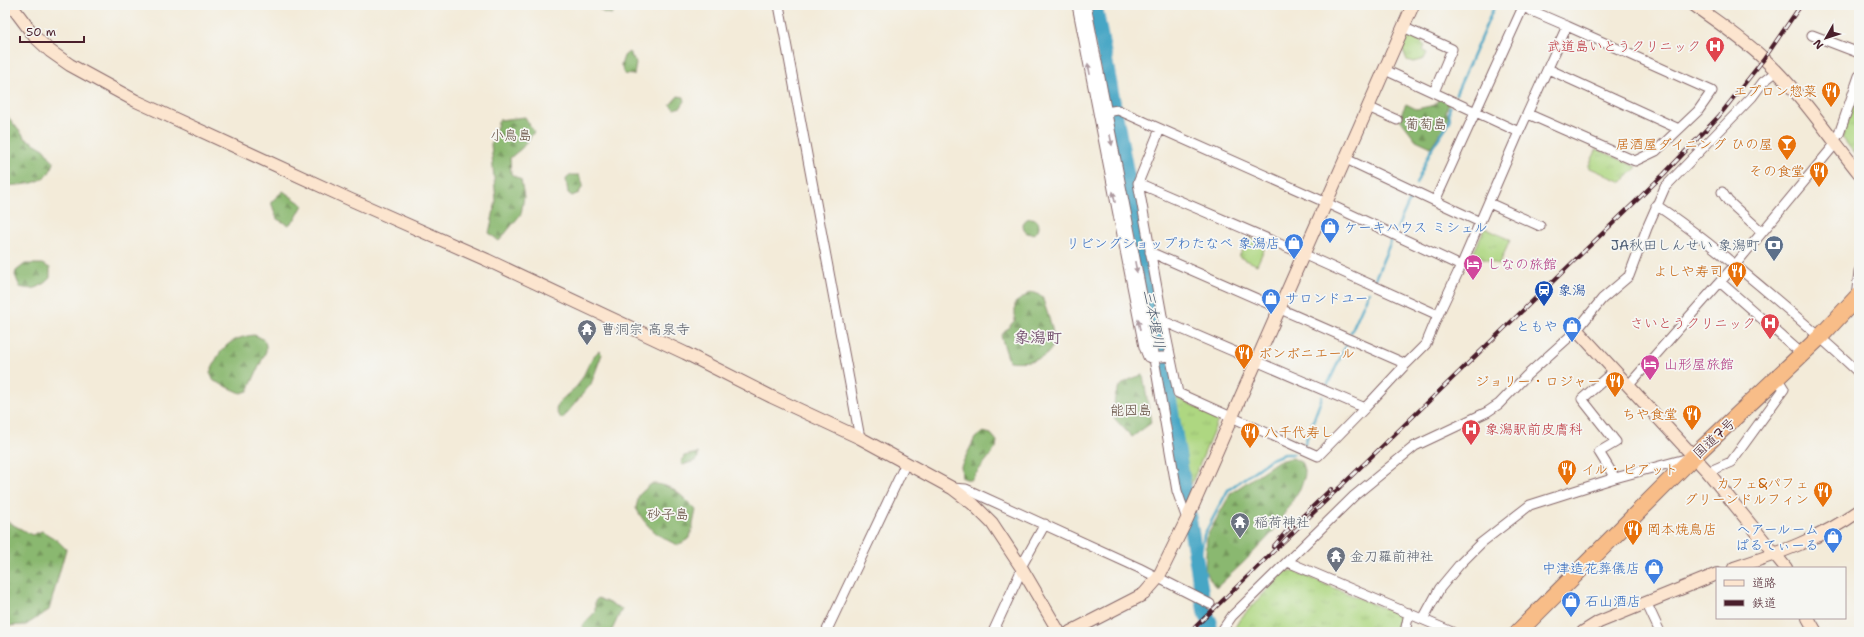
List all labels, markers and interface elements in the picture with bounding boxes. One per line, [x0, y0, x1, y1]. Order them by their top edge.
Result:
scale bar [20, 18, 84, 44]
north arrow [1806, 18, 1846, 58]
text: 50 m [26, 24, 56, 40]
hospital icon: 武道島いとうクリニック [1704, 35, 1726, 63]
text: N [1810, 36, 1827, 52]
place label: 武道島いとうクリニック [1547, 37, 1701, 55]
one-way arrow [1086, 63, 1092, 76]
restaurant icon: エプロン惣菜 [1820, 80, 1842, 108]
place label: エプロン惣菜 [1733, 82, 1817, 100]
park label: 葡萄島 [1405, 115, 1447, 133]
park label: 小鳥島 [490, 126, 532, 144]
one-way arrow [1109, 133, 1115, 146]
bar icon: 居酒屋ダイニング ひの屋 [1776, 133, 1798, 161]
place label: 居酒屋ダイニング ひの屋 [1616, 135, 1773, 153]
restaurant icon: その食堂 [1808, 160, 1830, 188]
place label: その食堂 [1749, 162, 1805, 180]
one-way arrow [1111, 191, 1117, 203]
shop icon: ケーキハウス ミシェル [1319, 216, 1341, 244]
place label: ケーキハウス ミシェル [1344, 218, 1488, 236]
shop icon: リビングショップわたなべ 象潟店 [1283, 232, 1305, 260]
place label: リビングショップわたなべ 象潟店 [1066, 234, 1280, 252]
bank icon: JA秋田しんせい 象潟町 [1763, 234, 1785, 262]
place label: JA秋田しんせい 象潟町 [1611, 236, 1760, 254]
hotel icon: しなの旅館 [1462, 253, 1484, 281]
place label: しなの旅館 [1487, 255, 1557, 273]
restaurant icon: よしや寿司 [1726, 260, 1748, 288]
one-way arrow [1133, 261, 1139, 273]
place label: よしや寿司 [1653, 262, 1723, 280]
station icon: 象潟 [1533, 279, 1555, 307]
place label: 象潟 [1558, 281, 1586, 299]
shop icon: サロンドユー [1260, 287, 1282, 315]
water label: 三本堰川 [1138, 288, 1170, 350]
place label: サロンドユー [1285, 289, 1368, 307]
hospital icon: さいとうクリニック [1759, 312, 1781, 340]
place label: さいとうクリニック [1630, 314, 1756, 332]
shop icon: ともや [1561, 315, 1583, 343]
place label: ともや [1516, 317, 1558, 335]
temple icon: 曹洞宗 高泉寺 [576, 318, 598, 346]
one-way arrow [1136, 318, 1142, 331]
place label: 曹洞宗 高泉寺 [601, 320, 690, 338]
district label: 象潟町 [1014, 327, 1062, 348]
restaurant icon: ボンボニエール [1233, 342, 1255, 370]
place label: ボンボニエール [1258, 344, 1355, 362]
hotel icon: 山形屋旅館 [1639, 353, 1661, 381]
place label: 山形屋旅館 [1664, 355, 1734, 373]
restaurant icon: ジョリー・ロジャー [1604, 370, 1626, 398]
place label: ジョリー・ロジャー [1475, 372, 1601, 390]
park label: 能因島 [1110, 401, 1152, 419]
restaurant icon: ちや食堂 [1681, 403, 1703, 431]
place label: ちや食堂 [1622, 405, 1678, 423]
street label: 国道7号 [1689, 414, 1739, 462]
hospital icon: 象潟駅前皮膚科 [1460, 418, 1482, 446]
place label: 象潟駅前皮膚科 [1485, 420, 1583, 438]
restaurant icon: 八千代寿し [1239, 421, 1261, 449]
place label: 八千代寿し [1264, 423, 1334, 441]
restaurant icon: イル・ピアット [1556, 458, 1578, 486]
place label: イル・ピアット [1581, 460, 1678, 478]
place label: カフェ&パフェ グリーンドルフィン [1684, 474, 1809, 508]
restaurant icon: カフェ&パフェ グリーンドルフィン [1812, 480, 1834, 508]
park label: 砂子島 [647, 505, 689, 523]
temple icon: 稲荷神社 [1229, 511, 1251, 539]
place label: 稲荷神社 [1254, 513, 1310, 531]
restaurant icon: 岡本焼鳥店 [1622, 518, 1644, 546]
place label: 岡本焼鳥店 [1647, 520, 1717, 538]
place label: ヘアールーム ぱるてぃーる [1736, 520, 1819, 554]
shop icon: ヘアールーム ぱるてぃーる [1822, 526, 1844, 554]
temple icon: 金刀羅前神社 [1325, 545, 1347, 573]
place label: 金刀羅前神社 [1350, 547, 1434, 565]
shop icon: 中津造花葬儀店 [1643, 557, 1665, 585]
place label: 中津造花葬儀店 [1542, 559, 1640, 577]
legend [1716, 567, 1846, 619]
text: 道路 [1752, 575, 1776, 591]
shop icon: 石山酒店 [1560, 590, 1582, 618]
place label: 石山酒店 [1585, 592, 1641, 610]
text: 鉄道 [1752, 595, 1776, 611]

